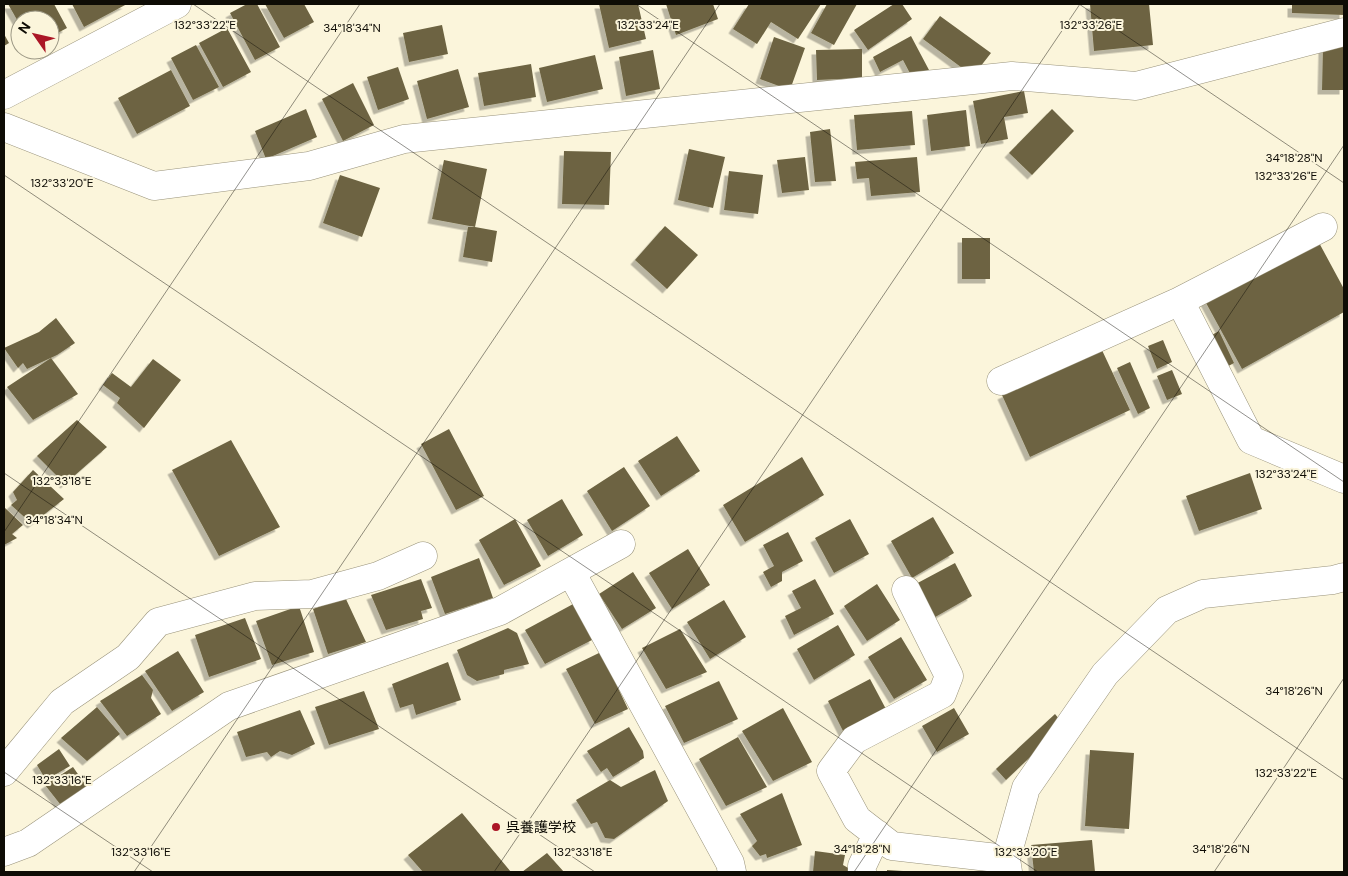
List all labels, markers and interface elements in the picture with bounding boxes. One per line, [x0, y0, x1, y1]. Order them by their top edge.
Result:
north arrow [10, 10, 60, 60]
text: 132°33'22"E [174, 17, 236, 33]
text: 132°33'24"E [617, 17, 679, 33]
text: 132°33'26"E [1060, 17, 1123, 33]
text: N [14, 18, 35, 37]
text: 34°18'34"N [323, 20, 381, 36]
text: 34°18'28"N [1265, 150, 1323, 166]
text: 132°33'26"E [1255, 168, 1318, 184]
text: 132°33'20"E [30, 175, 94, 191]
text: 132°33'24"E [1255, 466, 1317, 482]
text: 132°33'18"E [32, 473, 92, 489]
text: 34°18'34"N [25, 512, 83, 528]
text: 34°18'26"N [1265, 683, 1323, 699]
text: 132°33'22"E [1255, 765, 1317, 781]
text: 132°33'16"E [32, 772, 92, 788]
place label: 呉養護学校 [506, 818, 576, 836]
marker: 呉養護学校 [490, 821, 502, 833]
text: 34°18'28"N [833, 841, 891, 857]
text: 34°18'26"N [1192, 841, 1250, 857]
text: 132°33'16"E [111, 844, 171, 860]
text: 132°33'18"E [553, 844, 613, 860]
text: 132°33'20"E [994, 844, 1058, 860]

